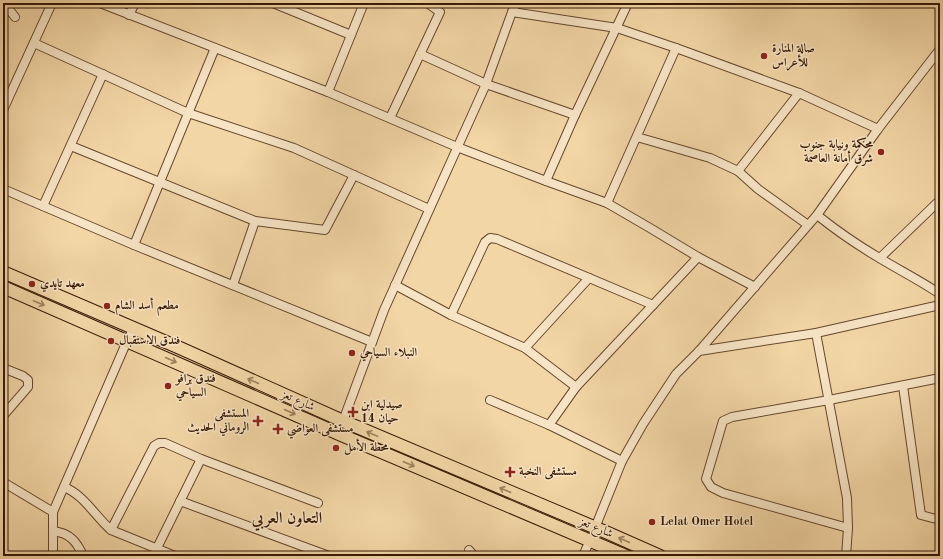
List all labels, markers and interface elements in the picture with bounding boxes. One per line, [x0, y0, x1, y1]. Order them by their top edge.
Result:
place label: صالة المنارة للأعراس [772, 42, 815, 71]
marker: صالة المنارة للأعراس [759, 51, 769, 61]
place label: محكمة ونيابة جنوب شرق أمانة العاصمة [799, 137, 874, 167]
marker: محكمة ونيابة جنوب شرق أمانة العاصمة [876, 147, 886, 157]
place label: معهد تايدي [40, 277, 85, 293]
marker: معهد تايدي [27, 279, 37, 289]
place label: مطعم أسد الشام [115, 297, 179, 316]
one-way arrow [32, 299, 44, 307]
marker: مطعم أسد الشام [102, 301, 112, 311]
place label: فندق الاستقبال [119, 334, 180, 347]
marker: فندق الاستقبال [106, 336, 116, 346]
place label: النبلاء السياحي [359, 346, 417, 362]
marker: النبلاء السياحي [347, 348, 357, 358]
one-way arrow [164, 357, 176, 364]
place label: فندق برافو السياحي [174, 373, 216, 402]
one-way arrow [247, 377, 259, 384]
marker: فندق برافو السياحي [163, 381, 173, 391]
street label: شارع تعز [276, 388, 317, 417]
place label: صيدلية ابن حيان 14 [361, 398, 403, 425]
marker: صيدلية ابن حيان 14 [348, 407, 358, 417]
place label: المستشفى الروماني الحديث [187, 408, 249, 437]
one-way arrow [283, 409, 295, 416]
marker: المستشفى الروماني الحديث [252, 415, 264, 427]
place label: مستشفى العواضي [287, 422, 354, 439]
marker: مستشفى العواضي [272, 423, 284, 435]
one-way arrow [366, 429, 378, 437]
place label: محطة الأمل [344, 438, 389, 455]
marker: محطة الأمل [331, 443, 341, 453]
one-way arrow [403, 460, 415, 468]
place label: مستشفى النخبة [519, 465, 577, 480]
marker: مستشفى النخبة [504, 466, 516, 478]
one-way arrow [499, 485, 511, 493]
district label: التعاون العربي [251, 510, 322, 531]
street label: شارع تعز [574, 515, 615, 544]
place label: Lelat Omer Hotel [660, 516, 754, 528]
marker: Lelat Omer Hotel [647, 517, 657, 527]
one-way arrow [619, 536, 631, 543]

